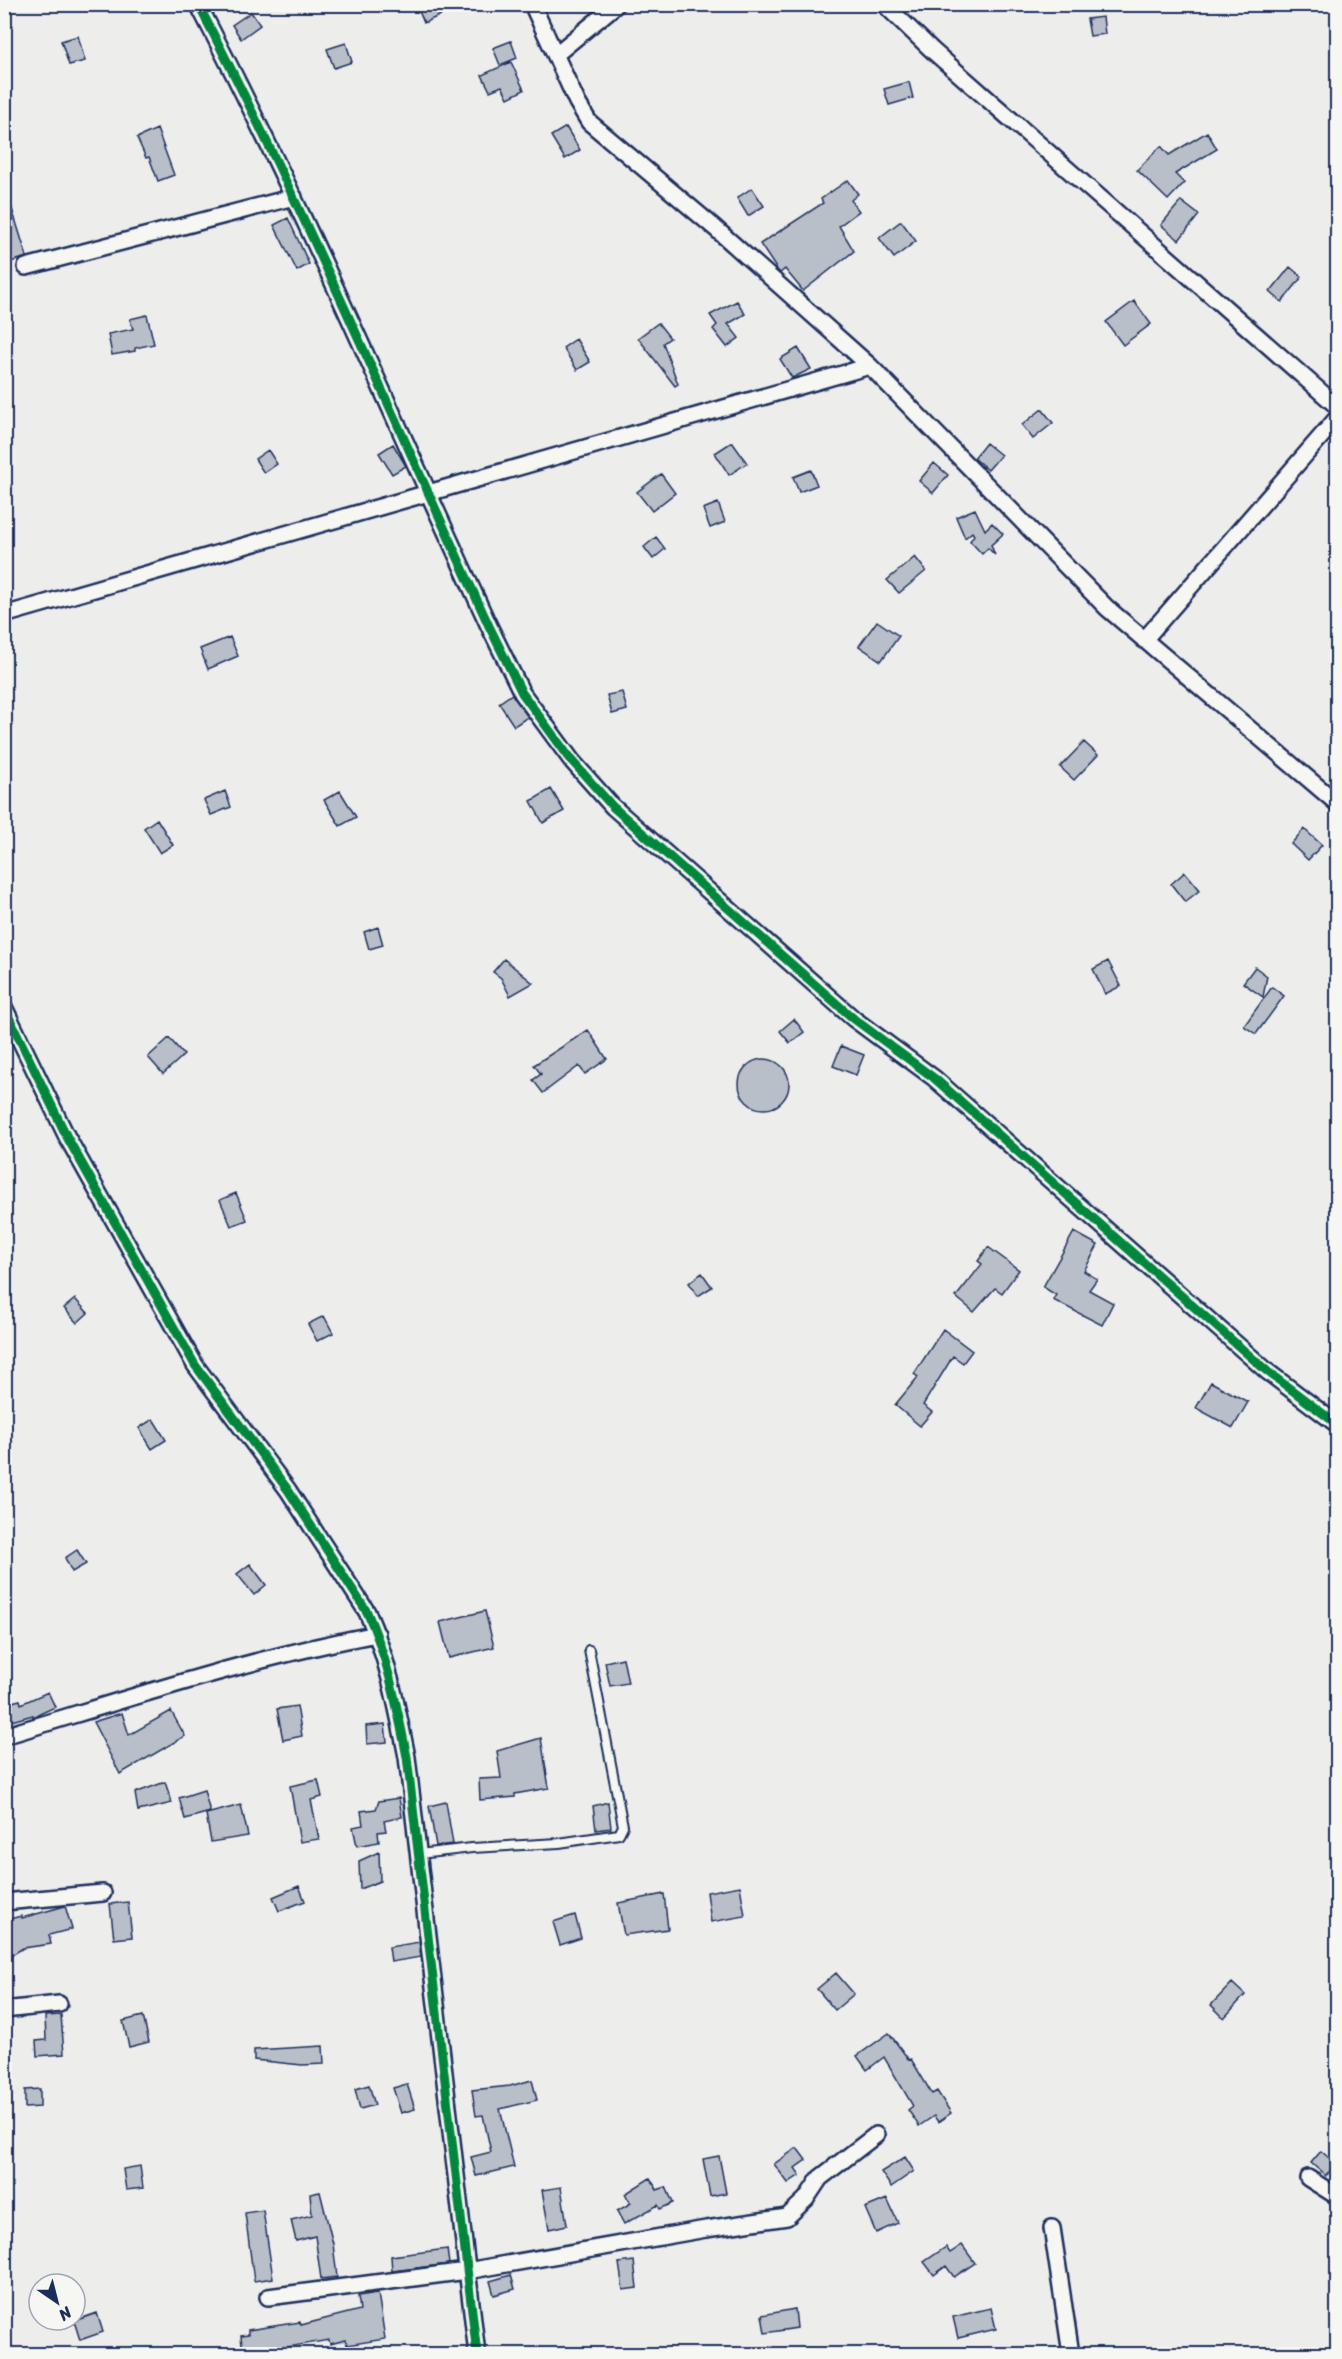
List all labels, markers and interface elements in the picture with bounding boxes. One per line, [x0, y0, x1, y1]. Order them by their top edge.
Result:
north arrow [27, 2272, 87, 2332]
text: N [52, 2298, 79, 2329]

